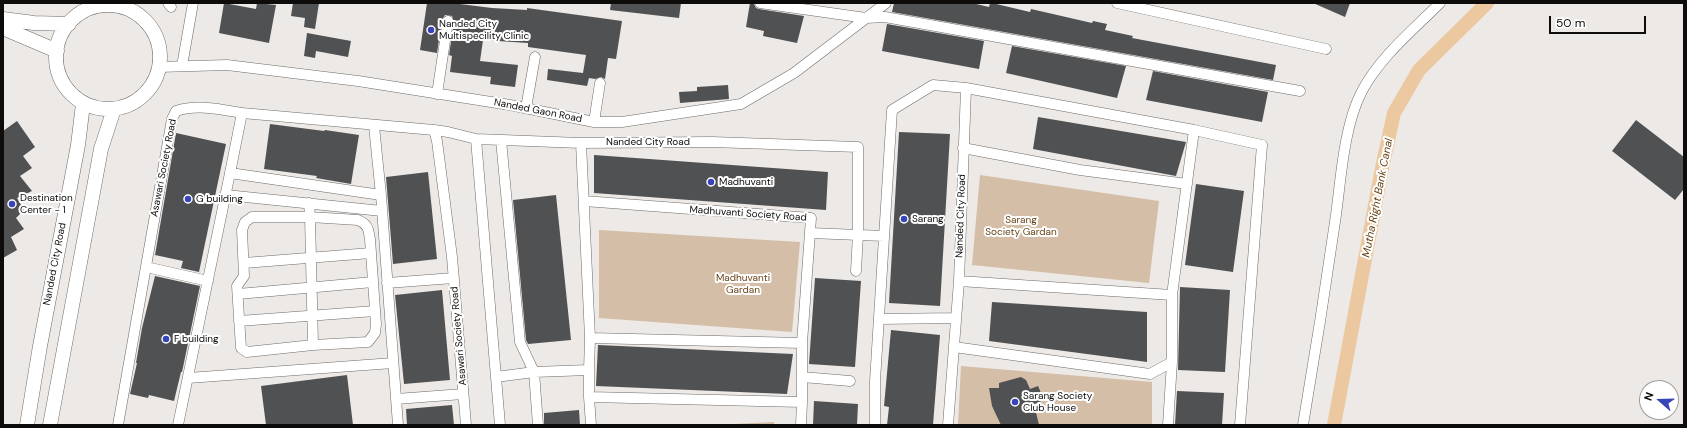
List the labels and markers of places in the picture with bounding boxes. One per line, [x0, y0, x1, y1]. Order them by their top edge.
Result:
place label: Nanded City Multispecility Clinic [439, 18, 529, 42]
marker: Nanded City Multispecility Clinic [426, 25, 436, 35]
place label: Madhuvanti [719, 176, 773, 188]
marker: Madhuvanti [706, 177, 716, 187]
place label: Destination Center - 1 [20, 192, 73, 216]
place label: G building [196, 193, 243, 205]
marker: G building [183, 194, 193, 204]
marker: Destination Center - 1 [7, 199, 17, 209]
place label: Sarang [912, 213, 944, 225]
marker: Sarang [899, 214, 909, 224]
place label: F building [174, 333, 219, 345]
marker: F building [161, 334, 171, 344]
place label: Sarang Society Club House [1023, 390, 1092, 414]
marker: Sarang Society Club House [1010, 397, 1020, 407]

